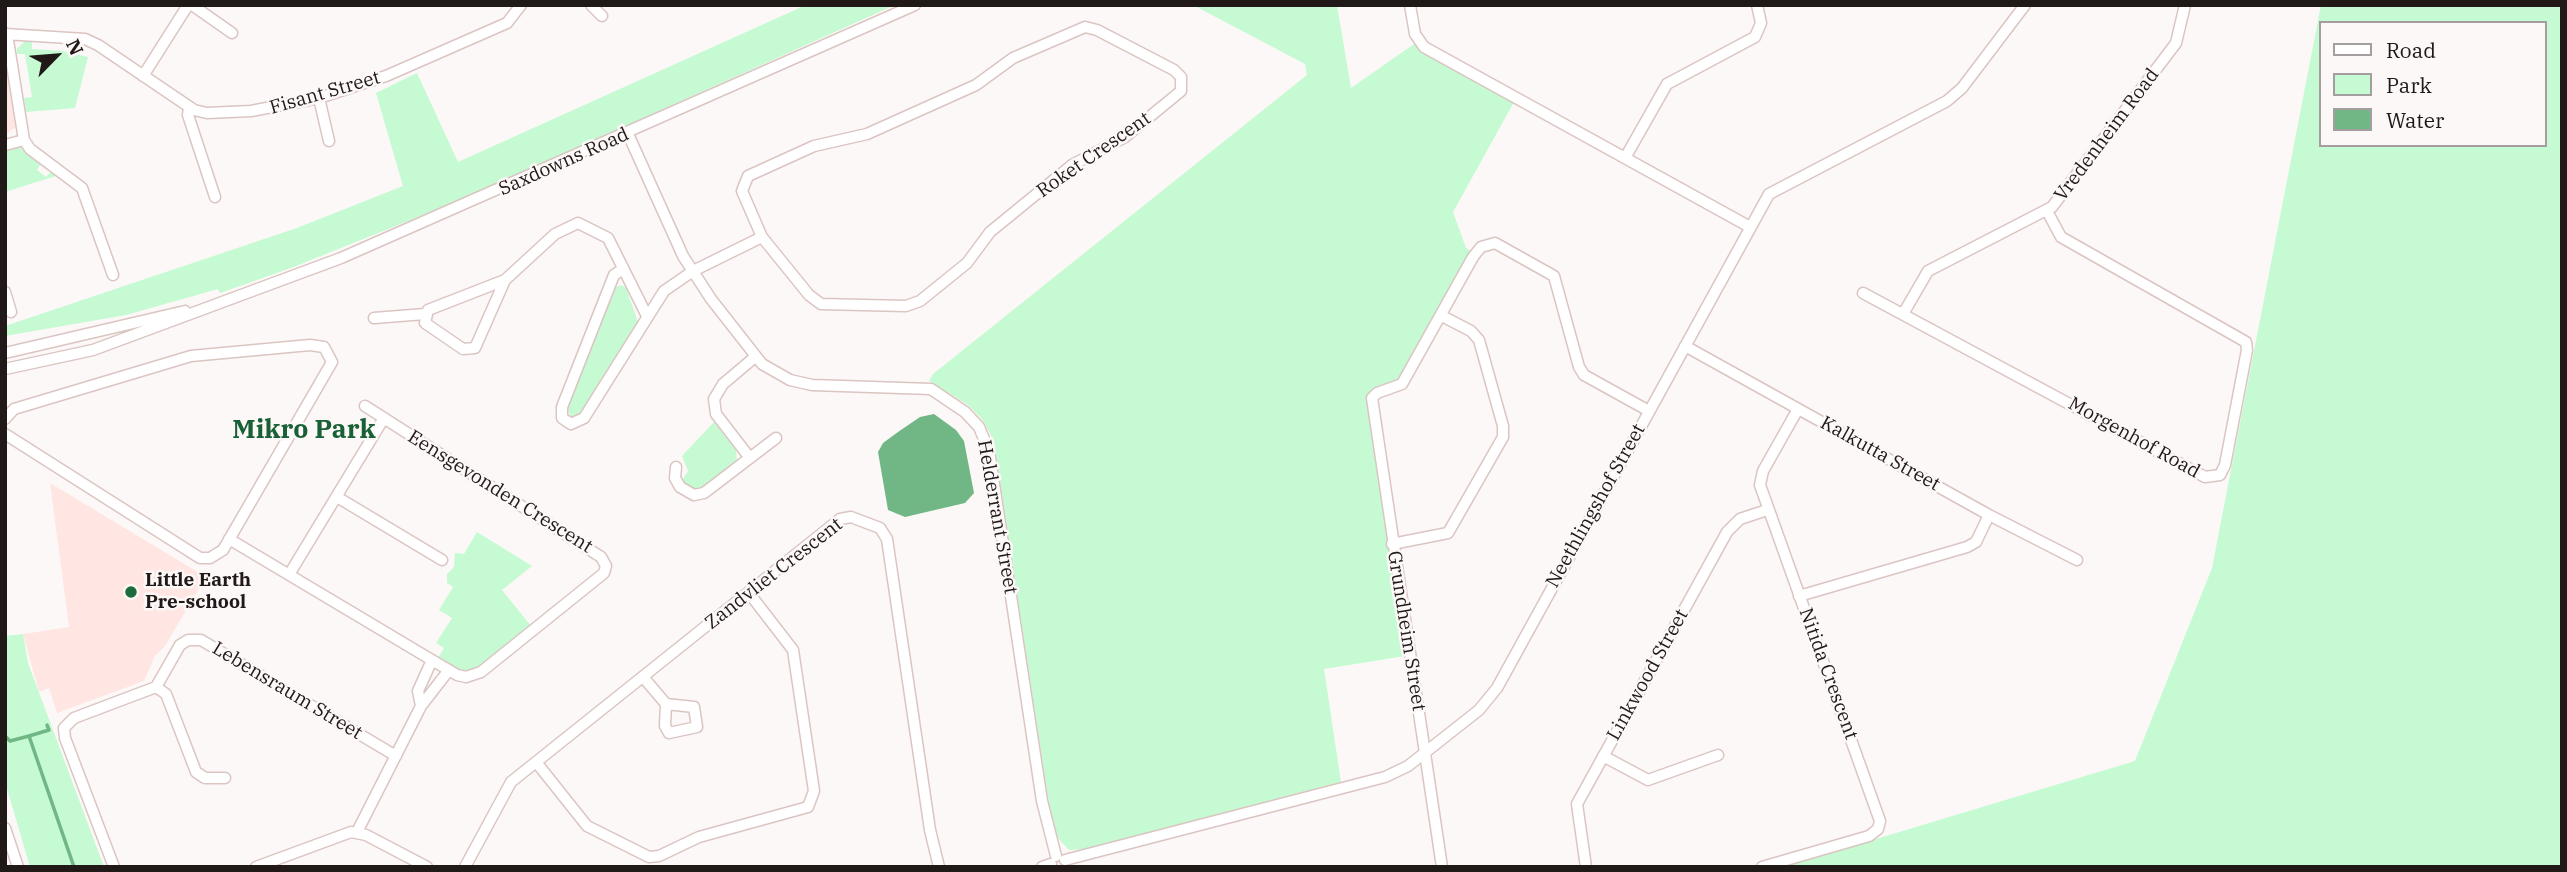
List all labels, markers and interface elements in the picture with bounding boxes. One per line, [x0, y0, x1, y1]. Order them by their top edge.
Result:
north arrow [21, 21, 91, 91]
legend [2318, 21, 2546, 147]
text: N [61, 35, 89, 59]
text: Road [2386, 36, 2436, 64]
street label: Vredenheim Road [2050, 64, 2164, 206]
street label: Fisant Street [267, 66, 383, 120]
text: Park [2386, 71, 2432, 99]
text: Water [2386, 106, 2444, 134]
street label: Roket Crescent [1033, 107, 1155, 203]
street label: Saxdowns Road [495, 123, 633, 201]
street label: Morgenhof Road [2064, 392, 2204, 484]
street label: Kalkutta Street [1816, 412, 1944, 496]
district label: Mikro Park [232, 414, 376, 446]
street label: Neethlingshof Street [1541, 420, 1651, 592]
street label: Eensgevonden Crescent [403, 426, 597, 558]
street label: Helderrant Street [972, 438, 1022, 596]
street label: Zandvliet Crescent [701, 513, 847, 635]
street label: Grundheim Street [1382, 549, 1430, 713]
place label: Little Earth Pre-school [145, 570, 251, 614]
marker: Little Earth Pre-school [123, 584, 139, 600]
street label: Nitida Crescent [1794, 605, 1862, 743]
street label: Linkwood Street [1603, 606, 1693, 744]
street label: Lebensraum Street [208, 637, 366, 745]

